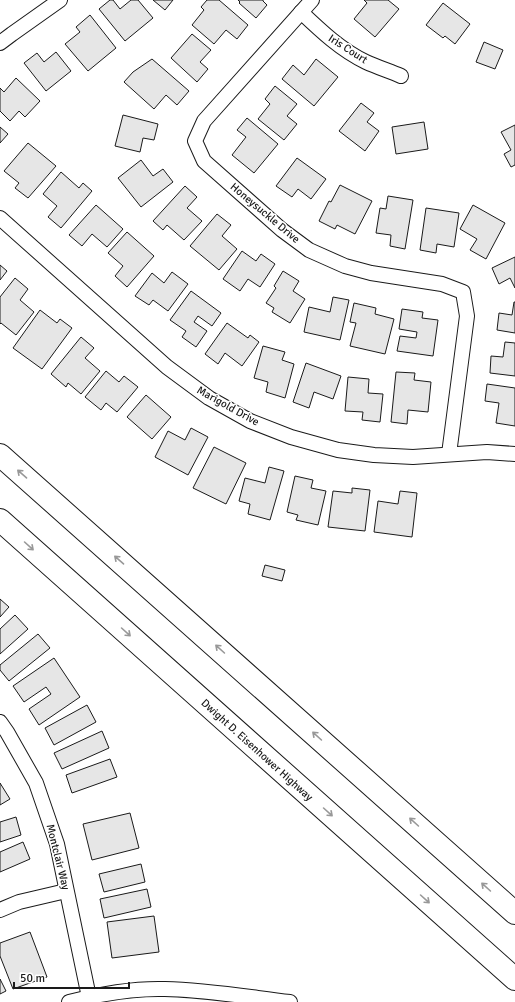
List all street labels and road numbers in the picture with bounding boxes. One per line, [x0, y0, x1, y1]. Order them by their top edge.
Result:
street label: Iris Court [326, 32, 370, 67]
street label: Honeysuckle Drive [228, 180, 302, 246]
street label: Marigold Drive [195, 384, 261, 428]
street label: Dwight D. Eisenhower Highway [198, 696, 316, 804]
street label: Montclair Way [44, 823, 73, 892]

